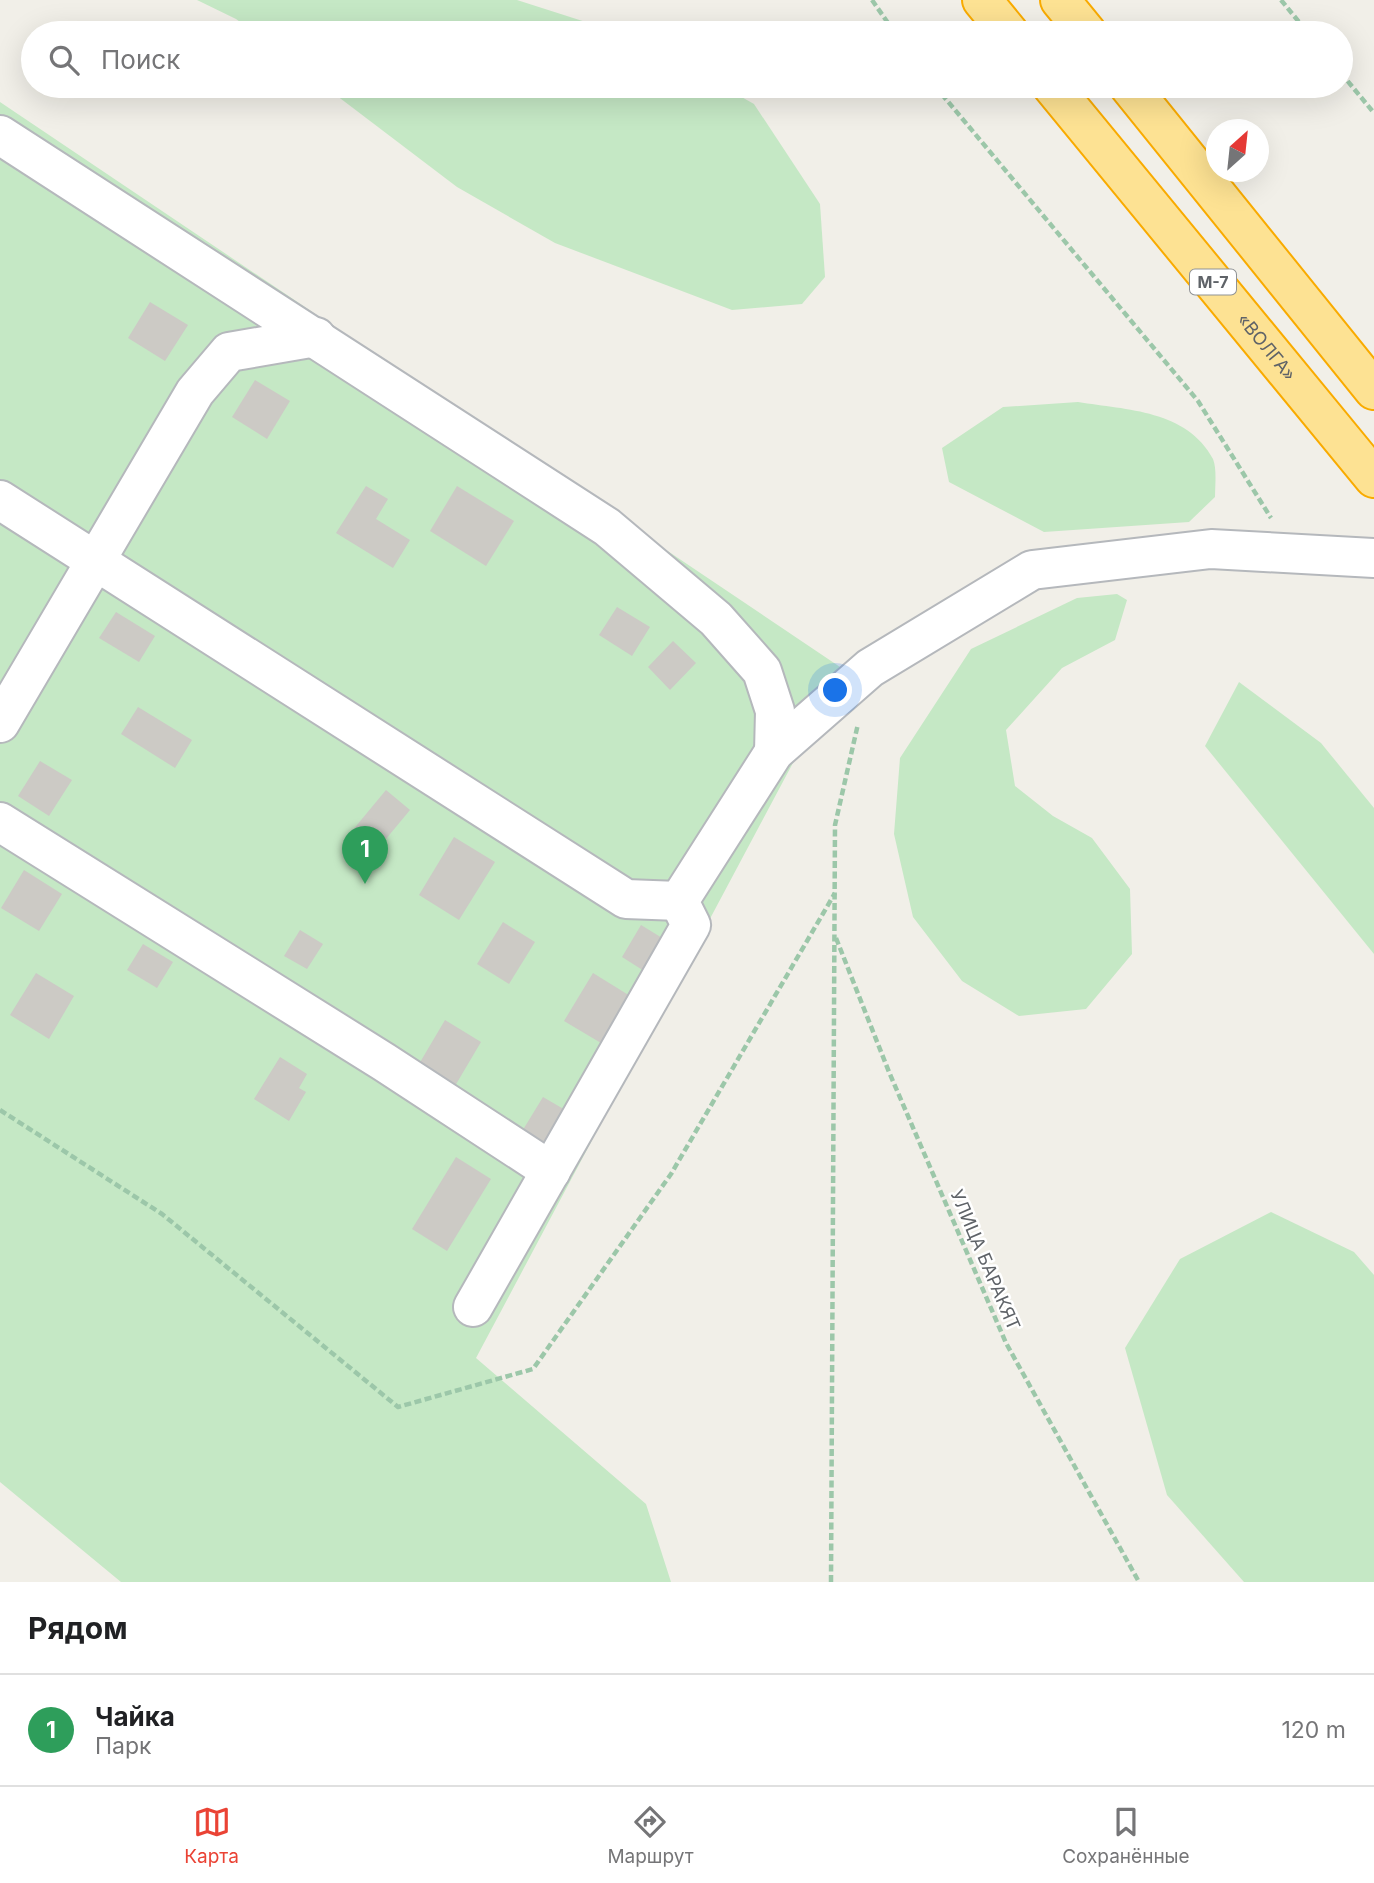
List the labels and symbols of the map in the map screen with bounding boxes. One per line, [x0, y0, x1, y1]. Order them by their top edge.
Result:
north arrow [1206, 119, 1269, 182]
road number: М-7 [1190, 270, 1236, 294]
street label: «ВОЛГА» [1233, 309, 1301, 385]
your location [818, 673, 852, 707]
pin: 1 [342, 826, 388, 884]
street label: УЛИЦА БАРАКЯТ [946, 1186, 1025, 1333]

